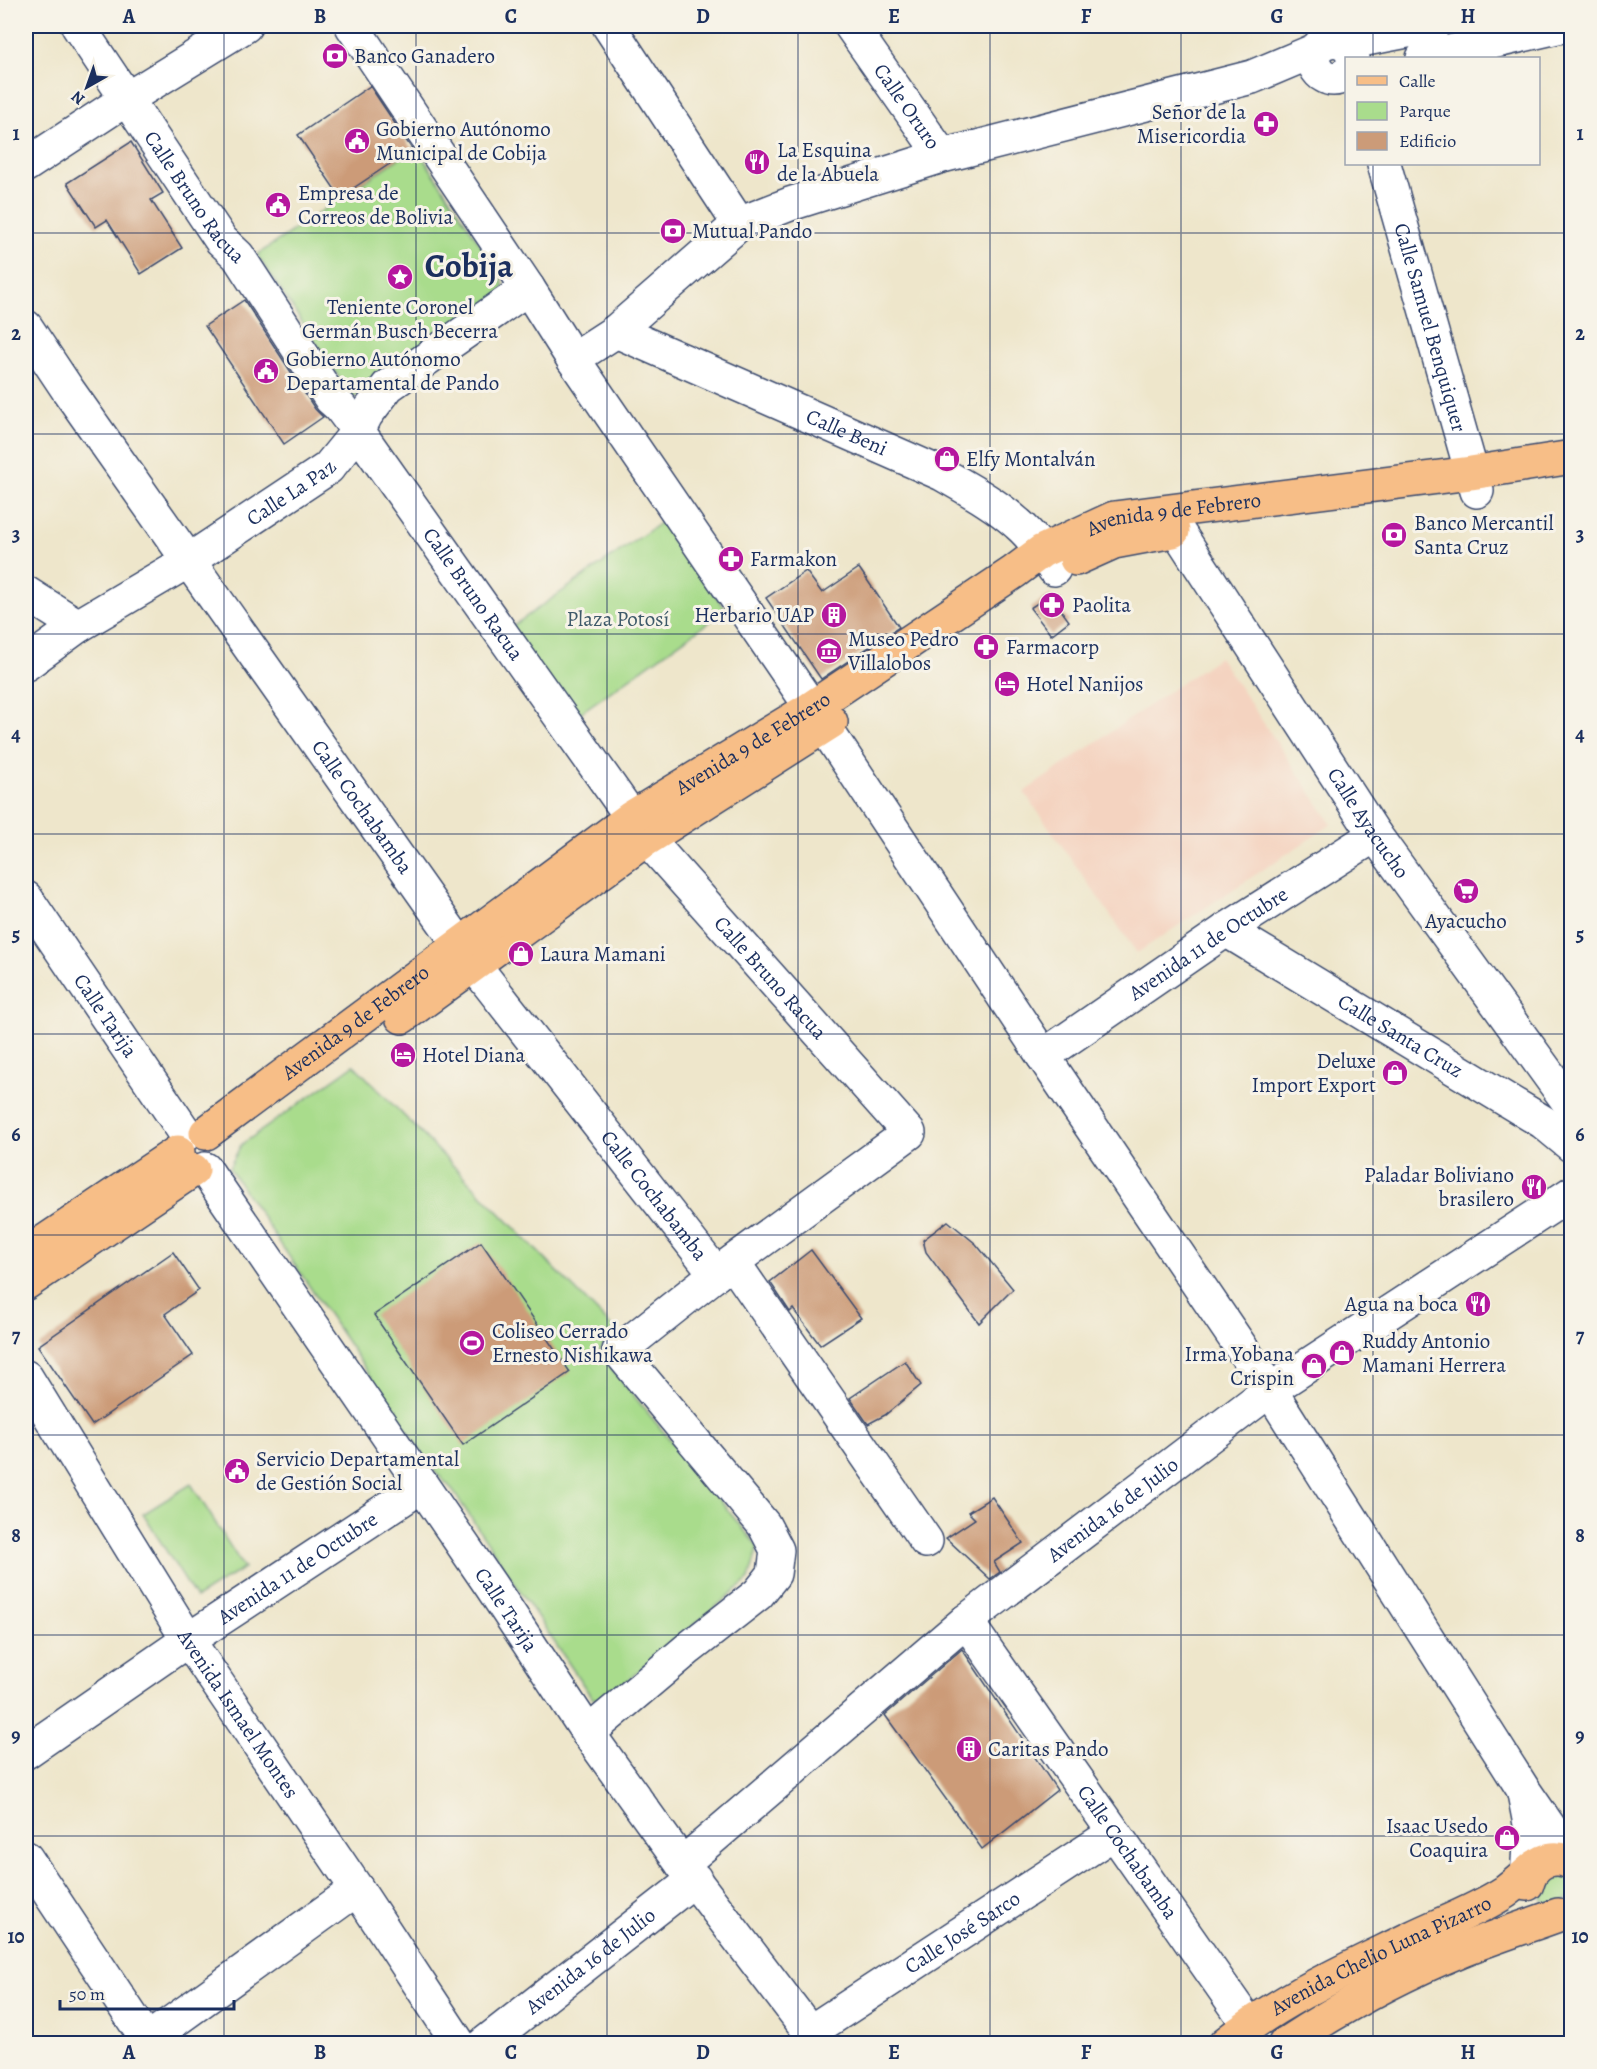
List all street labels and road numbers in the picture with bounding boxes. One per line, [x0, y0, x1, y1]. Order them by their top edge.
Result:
street label: Calle Oruro [867, 58, 947, 155]
street label: Calle Bruno Racua [138, 125, 251, 270]
street label: Calle Samuel Benquiquer [1387, 220, 1474, 435]
street label: Calle Beni [802, 402, 892, 462]
street label: Calle La Paz [241, 454, 343, 532]
street label: Avenida 9 de Febrero [1081, 486, 1263, 543]
street label: Calle Bruno Racua [417, 522, 530, 666]
street label: Avenida 9 de Febrero [669, 685, 836, 802]
street label: Calle Cochabamba [305, 734, 420, 880]
street label: Calle Ayacucho [1321, 762, 1416, 884]
street label: Avenida 11 de Octubre [1122, 880, 1293, 1007]
street label: Calle Bruno Racua [708, 910, 833, 1046]
street label: Avenida 9 de Febrero [275, 958, 435, 1087]
street label: Calle Tarija [67, 968, 144, 1063]
street label: Calle Santa Cruz [1333, 987, 1468, 1084]
street label: Calle Cochabamba [594, 1124, 714, 1266]
street label: Avenida 16 de Julio [1040, 1451, 1184, 1569]
street label: Avenida 11 de Octubre [211, 1505, 383, 1631]
street label: Calle Tarija [468, 1562, 545, 1658]
street label: Avenida Ismael Montes [170, 1623, 305, 1804]
street label: Calle Cochabamba [1071, 1779, 1185, 1925]
street label: Calle José Sarco [899, 1884, 1025, 1980]
street label: Avenida Chelio Luna Pizarro [1264, 1889, 1496, 2023]
street label: Avenida 16 de Julio [519, 1901, 661, 2021]

